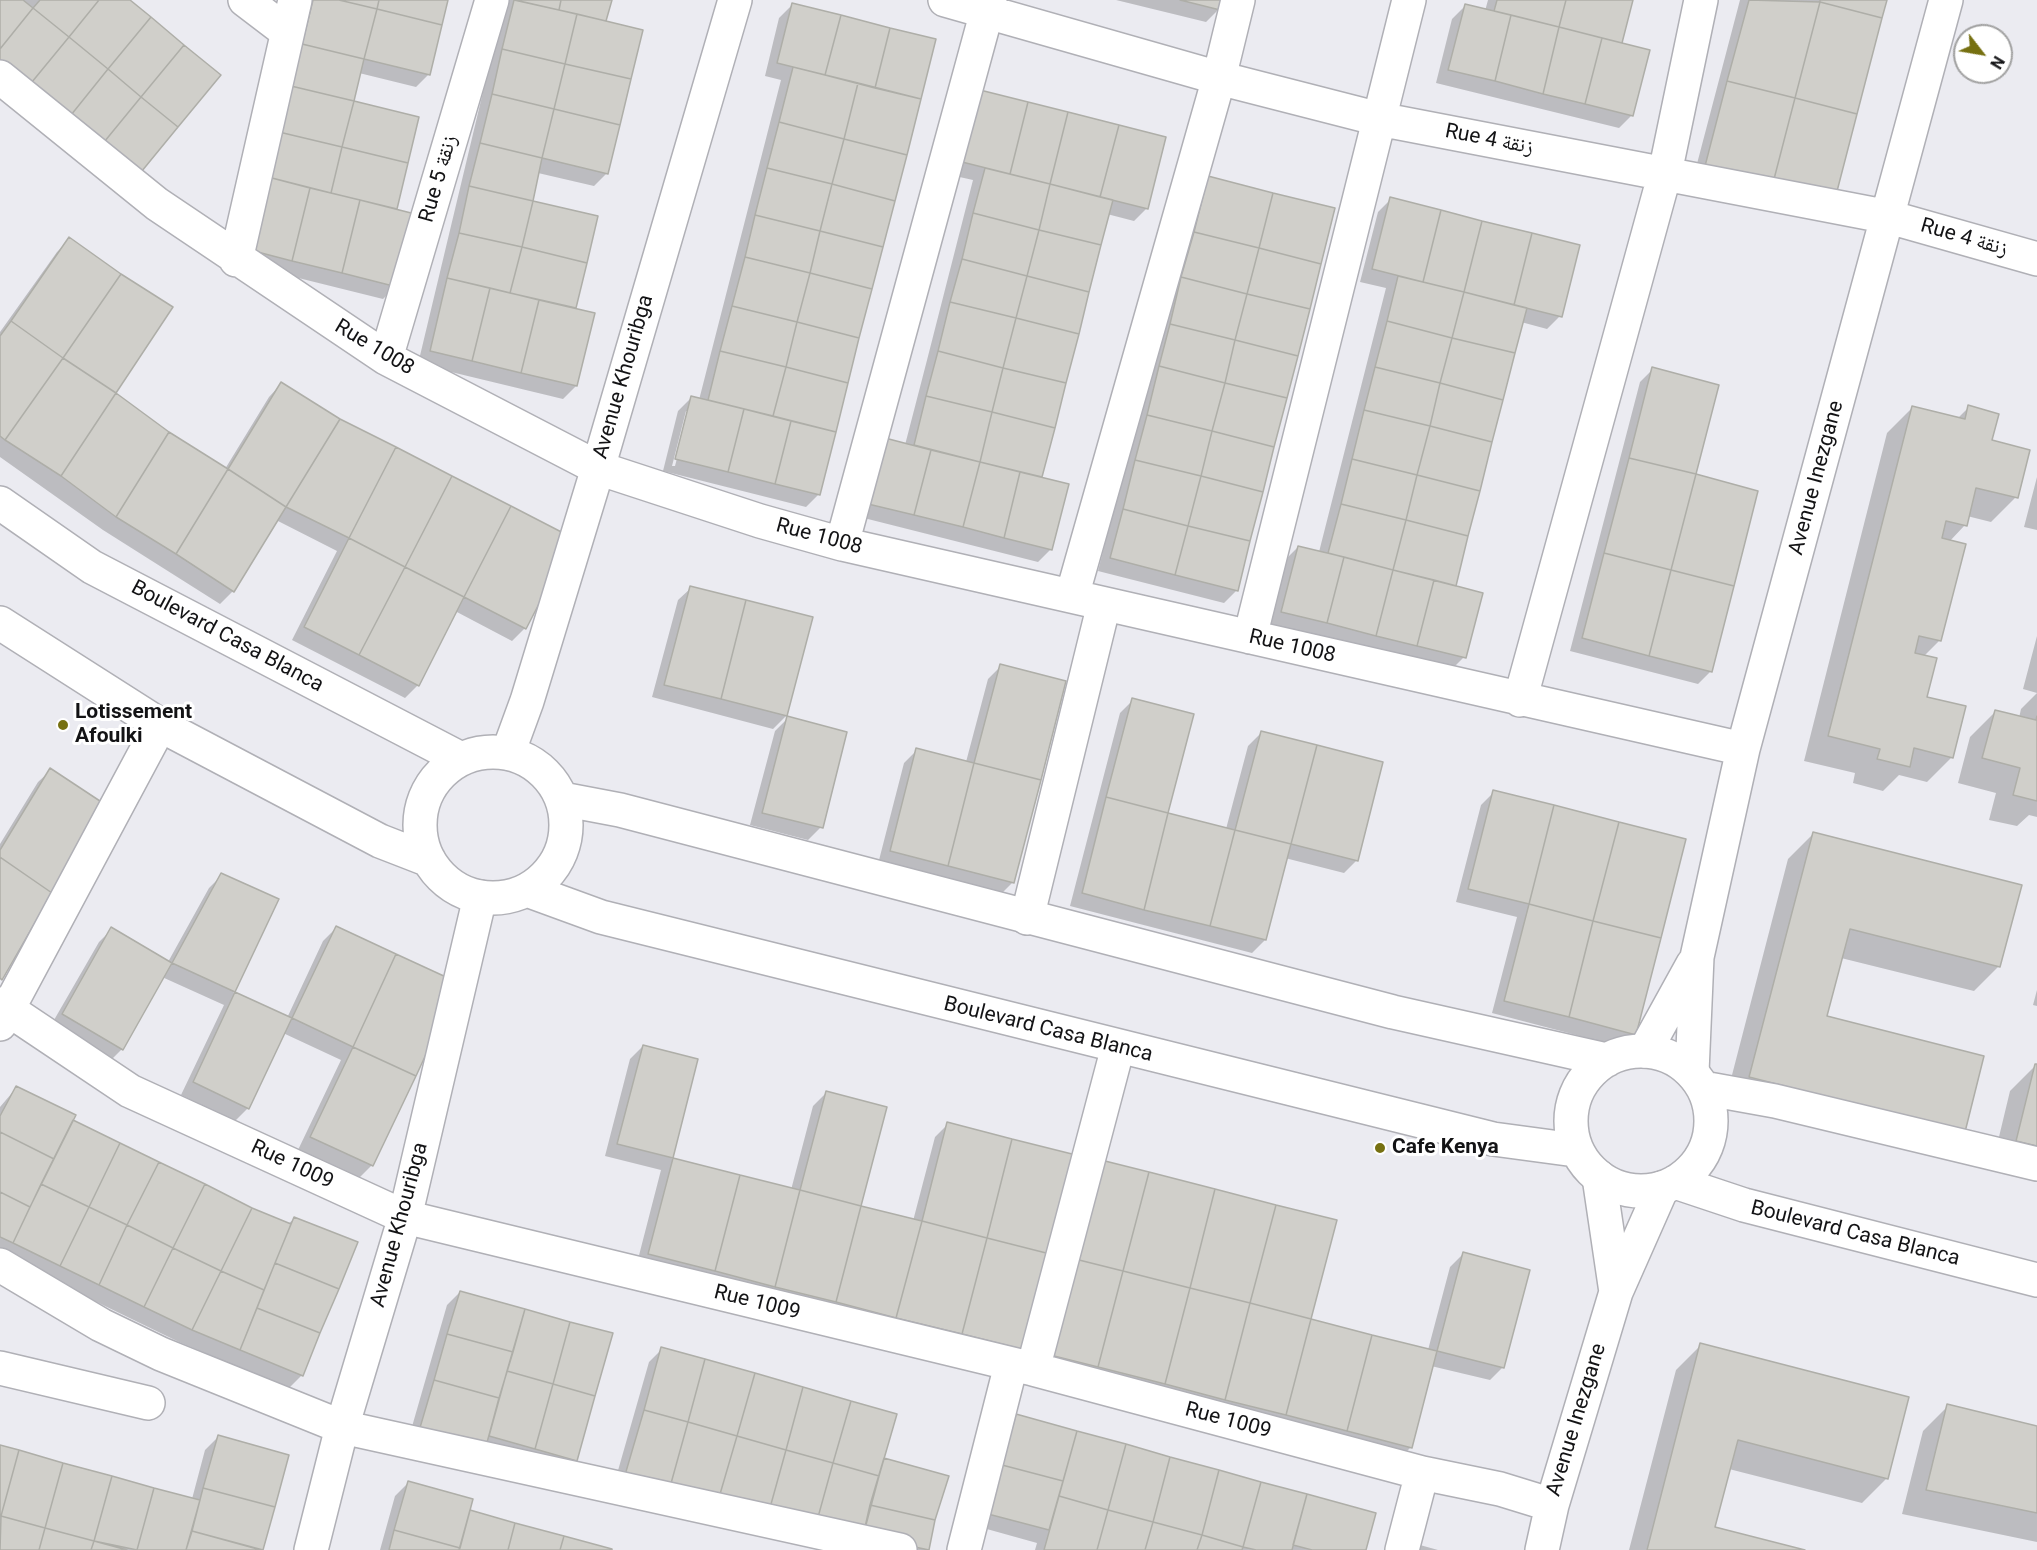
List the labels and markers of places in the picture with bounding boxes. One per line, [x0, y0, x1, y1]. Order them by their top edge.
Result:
place label: Lotissement Afoulki [75, 700, 192, 750]
marker: Lotissement Afoulki [56, 718, 70, 732]
place label: Cafe Kenya [1392, 1135, 1499, 1161]
marker: Cafe Kenya [1373, 1141, 1387, 1155]

